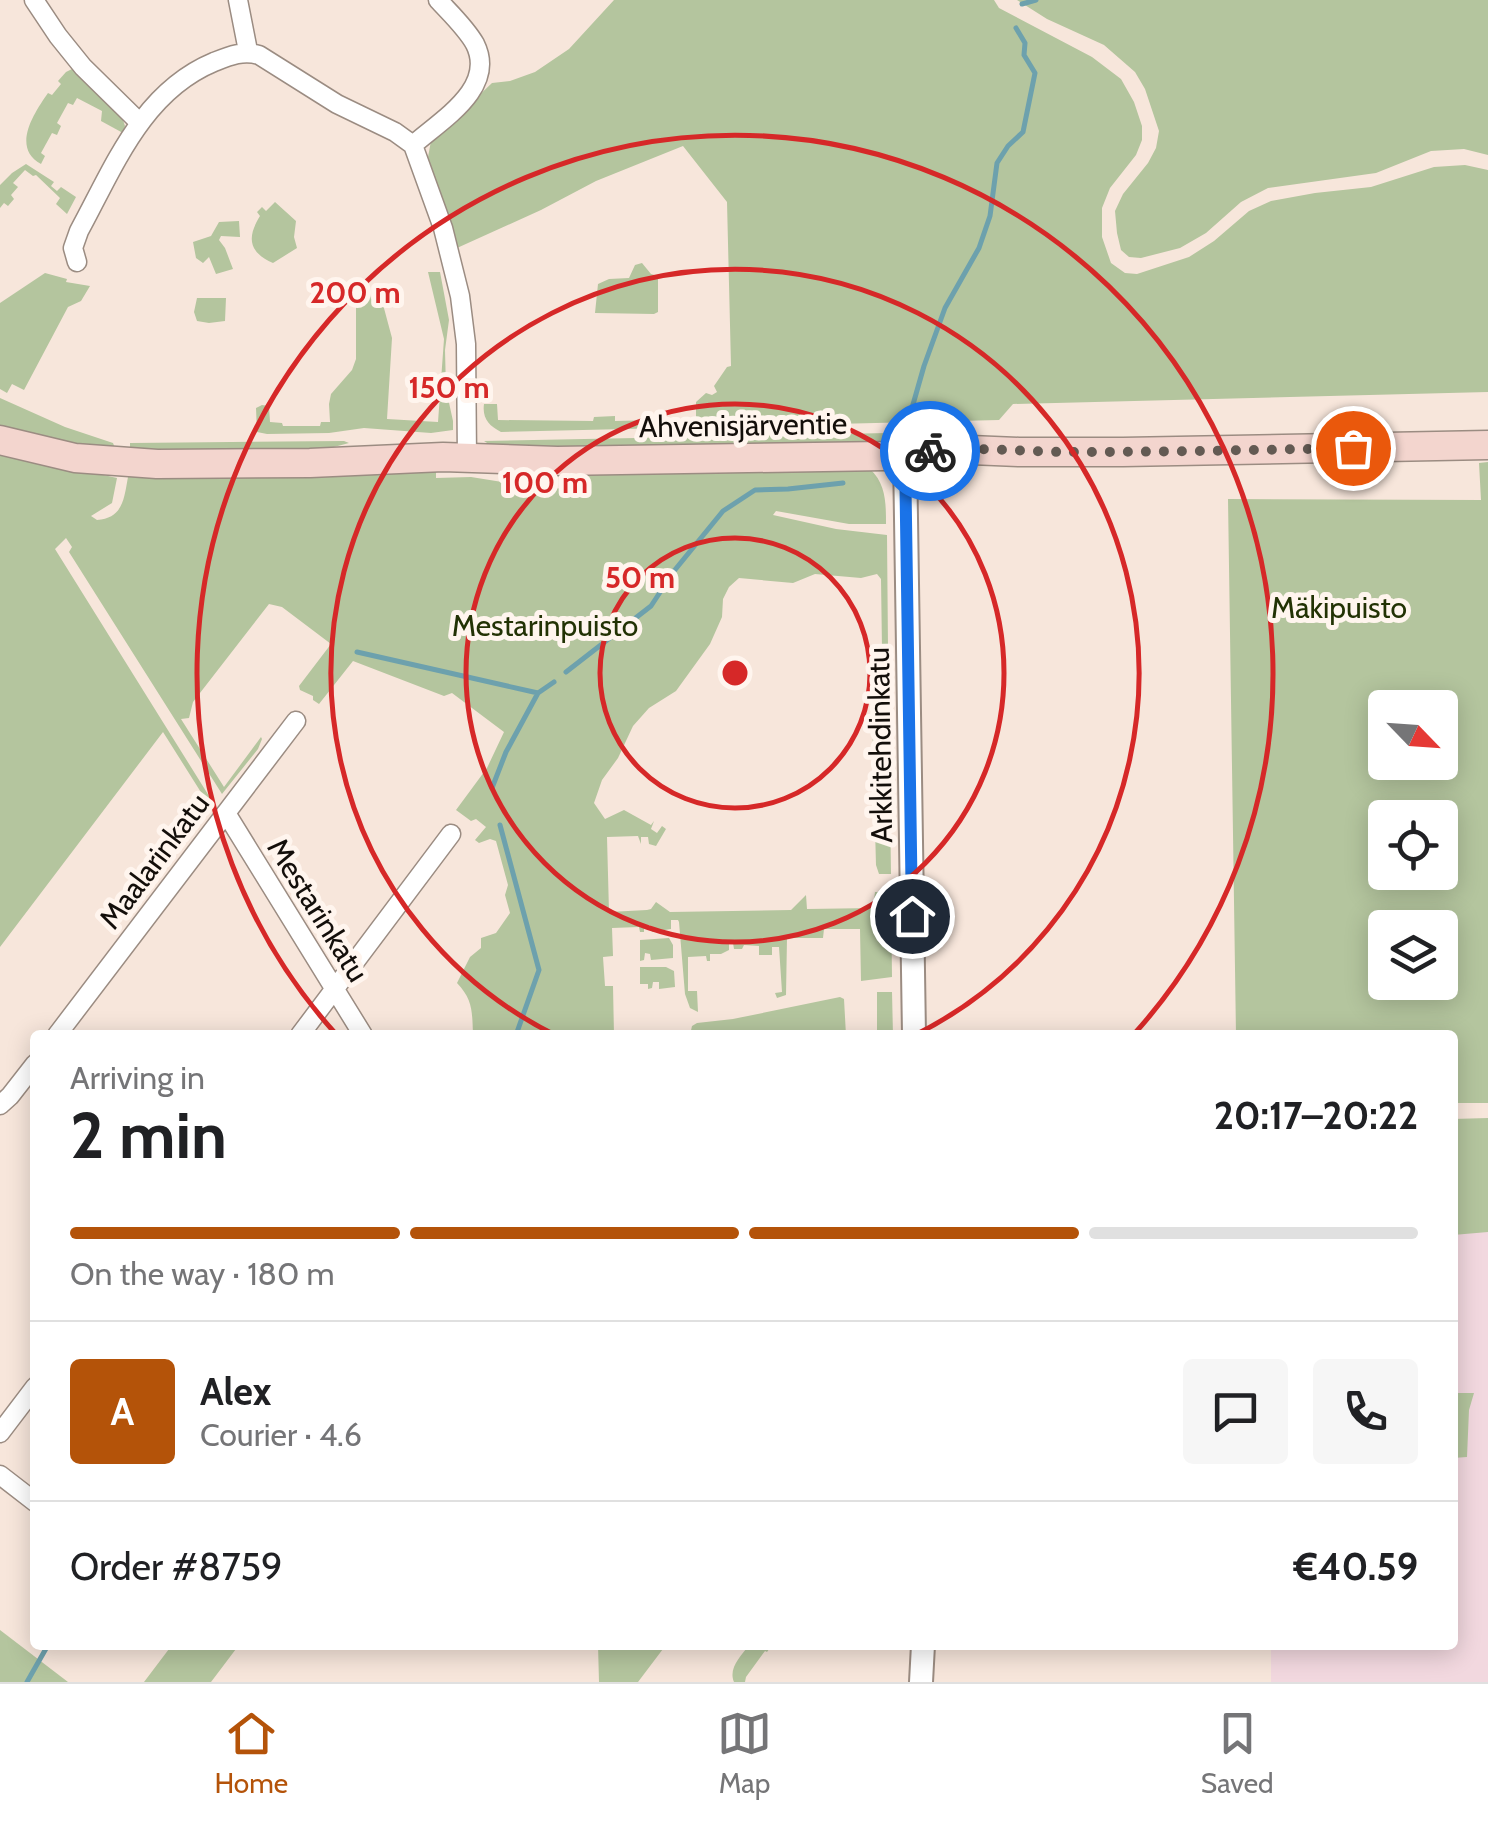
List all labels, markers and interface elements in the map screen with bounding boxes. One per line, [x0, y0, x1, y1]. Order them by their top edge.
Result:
text: 200 m [309, 274, 401, 311]
text: 150 m [408, 369, 490, 406]
courier [880, 401, 980, 501]
street label: Ahvenisjärventie [639, 405, 847, 445]
pin [1311, 406, 1396, 491]
icon: bag [1326, 421, 1381, 476]
icon: bike [903, 424, 958, 479]
text: 100 m [502, 464, 588, 501]
text: 50 m [605, 559, 675, 596]
park label: Mäkipuisto [1271, 589, 1407, 626]
park label: Mestarinpuisto [452, 607, 638, 644]
street label: Arkkitehdinkatu [860, 647, 900, 843]
centre of rings [717, 655, 753, 691]
north arrow [1368, 690, 1458, 780]
map controls [1368, 690, 1458, 1000]
street label: Maalarinkatu [91, 786, 217, 936]
button: locate [1368, 800, 1458, 890]
street label: Mestarinkatu [259, 831, 377, 989]
pin [870, 874, 955, 959]
icon: home [885, 889, 940, 944]
button: layers [1368, 910, 1458, 1000]
text: Arriving in [70, 1058, 205, 1097]
text: 20:17–20:22 [1214, 1092, 1418, 1139]
text: 2 min [70, 1095, 227, 1174]
text: On the way · 180 m [70, 1254, 335, 1293]
button: chat [1183, 1359, 1288, 1464]
button: phone [1313, 1359, 1418, 1464]
text: Alex [200, 1368, 271, 1415]
text: A [111, 1388, 134, 1435]
text: Courier · 4.6 [200, 1415, 362, 1454]
text: Order #8759 [70, 1543, 283, 1590]
text: €40.59 [1293, 1543, 1418, 1590]
tab: Home [214, 1706, 288, 1800]
tab: Map [717, 1706, 772, 1800]
tab: Saved [1201, 1706, 1274, 1800]

